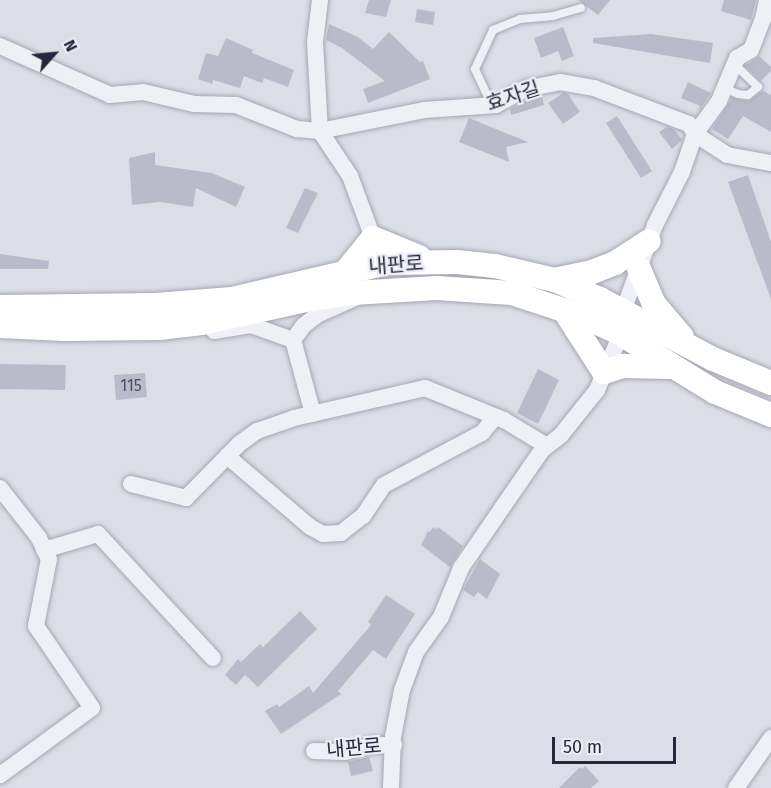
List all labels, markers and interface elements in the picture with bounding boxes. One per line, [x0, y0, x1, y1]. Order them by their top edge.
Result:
north arrow [24, 24, 84, 84]
text: N [60, 37, 81, 55]
street label: 효자길 [483, 76, 543, 116]
street label: 내판로 [368, 251, 424, 279]
house number: 115 [120, 376, 142, 396]
scale bar [555, 725, 680, 763]
street label: 내판로 [325, 734, 383, 762]
text: 50 m [563, 736, 602, 758]

